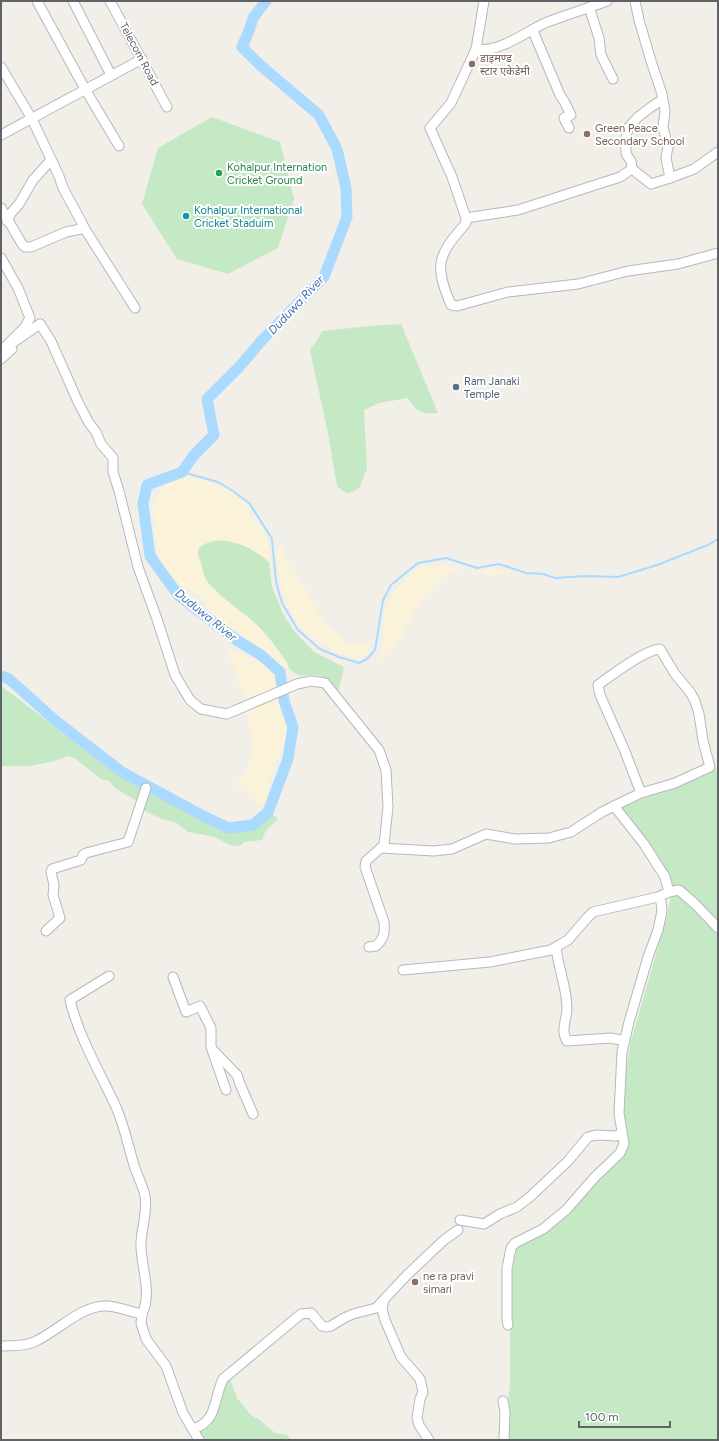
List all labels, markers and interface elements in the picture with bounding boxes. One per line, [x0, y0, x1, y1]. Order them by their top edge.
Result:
street label: Telecom Road [117, 20, 161, 88]
place label: डाइमण्ड स्टार एकेडेमी [479, 52, 530, 78]
marker: डाइमण्ड स्टार एकेडेमी [467, 59, 477, 69]
place label: Green Peace Secondary School [595, 122, 685, 148]
marker: Green Peace Secondary School [582, 129, 592, 139]
place label: Kohalpur Internation Cricket Ground [227, 161, 327, 187]
marker: Kohalpur Internation Cricket Ground [214, 168, 224, 178]
place label: Kohalpur International Cricket Staduim [194, 204, 302, 230]
marker: Kohalpur International Cricket Staduim [181, 211, 191, 221]
water label: Duduwa River [265, 272, 327, 337]
place label: Ram Janaki Temple [464, 375, 519, 401]
marker: Ram Janaki Temple [451, 382, 461, 392]
water label: Duduwa River [172, 586, 240, 645]
place label: ne ra pravi simari [423, 1270, 474, 1296]
marker: ne ra pravi simari [410, 1277, 420, 1287]
scale bar [579, 1403, 670, 1429]
text: 100 m [585, 1410, 619, 1424]

